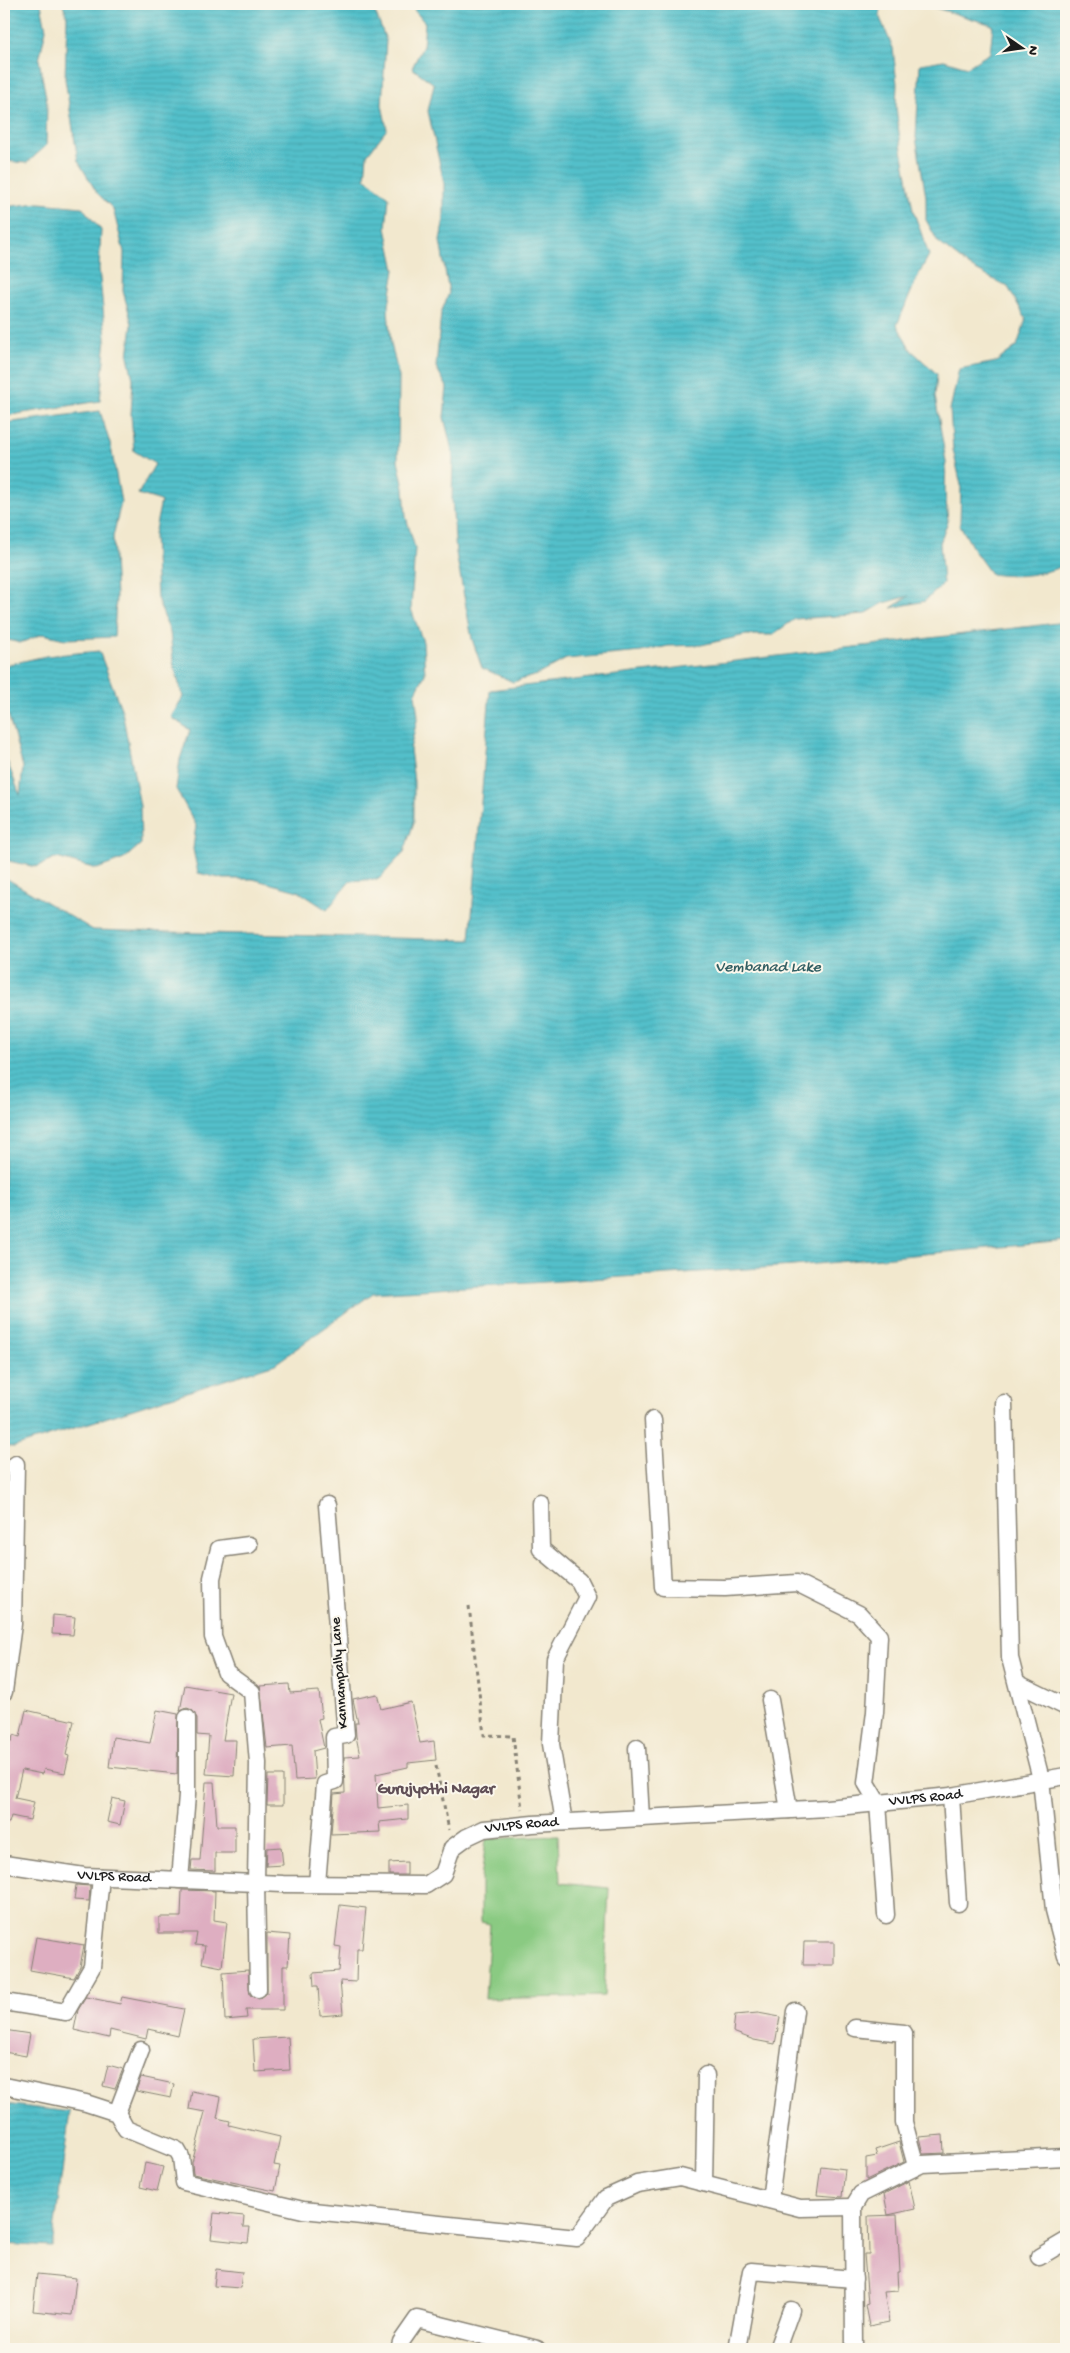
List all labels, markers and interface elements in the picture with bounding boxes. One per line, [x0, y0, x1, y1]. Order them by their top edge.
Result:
north arrow [998, 22, 1048, 72]
text: N [1023, 44, 1042, 57]
water label: Vembanad Lake [715, 959, 822, 978]
street label: Kannampally Lane [327, 1616, 353, 1729]
district label: Gurujyothi Nagar [378, 1781, 497, 1800]
street label: VVLPS Road [887, 1785, 965, 1811]
street label: VVLPS Road [483, 1814, 560, 1838]
street label: VVLPS Road [75, 1866, 153, 1888]

